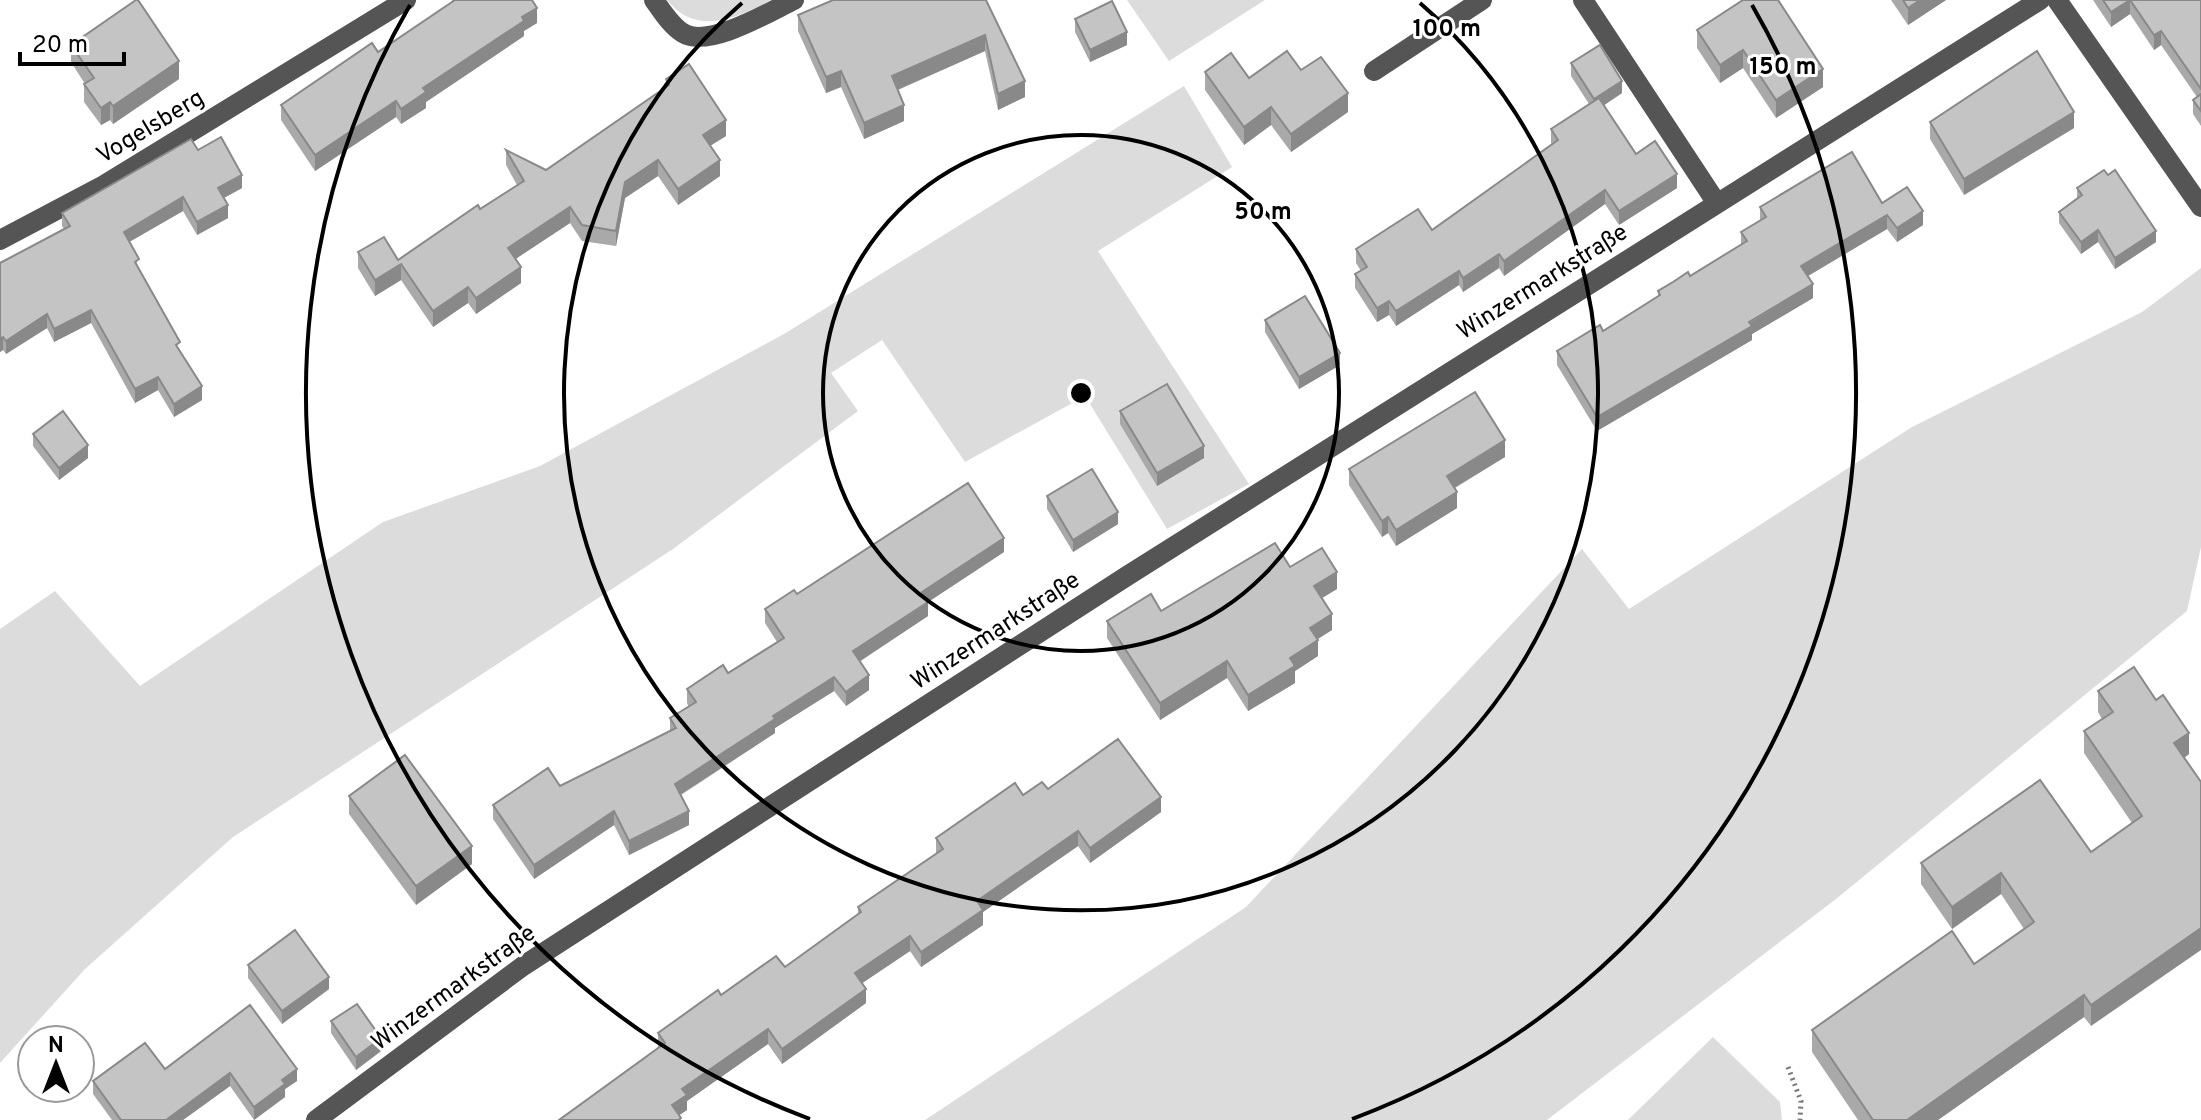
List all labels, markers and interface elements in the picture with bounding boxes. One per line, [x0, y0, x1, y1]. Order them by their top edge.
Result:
text: 100 m [1413, 15, 1481, 45]
scale bar [20, 16, 124, 66]
text: 20 m [32, 31, 88, 61]
text: 150 m [1749, 53, 1817, 83]
street label: Vogelsberg [92, 84, 210, 172]
text: 50 m [1234, 198, 1292, 228]
street label: Winzermarkstraße [1452, 218, 1634, 347]
centre of rings [1067, 379, 1095, 407]
street label: Winzermarkstraße [906, 566, 1086, 698]
street label: Winzermarkstraße [366, 919, 542, 1058]
north arrow [16, 1024, 96, 1104]
text: N [48, 1033, 64, 1060]

